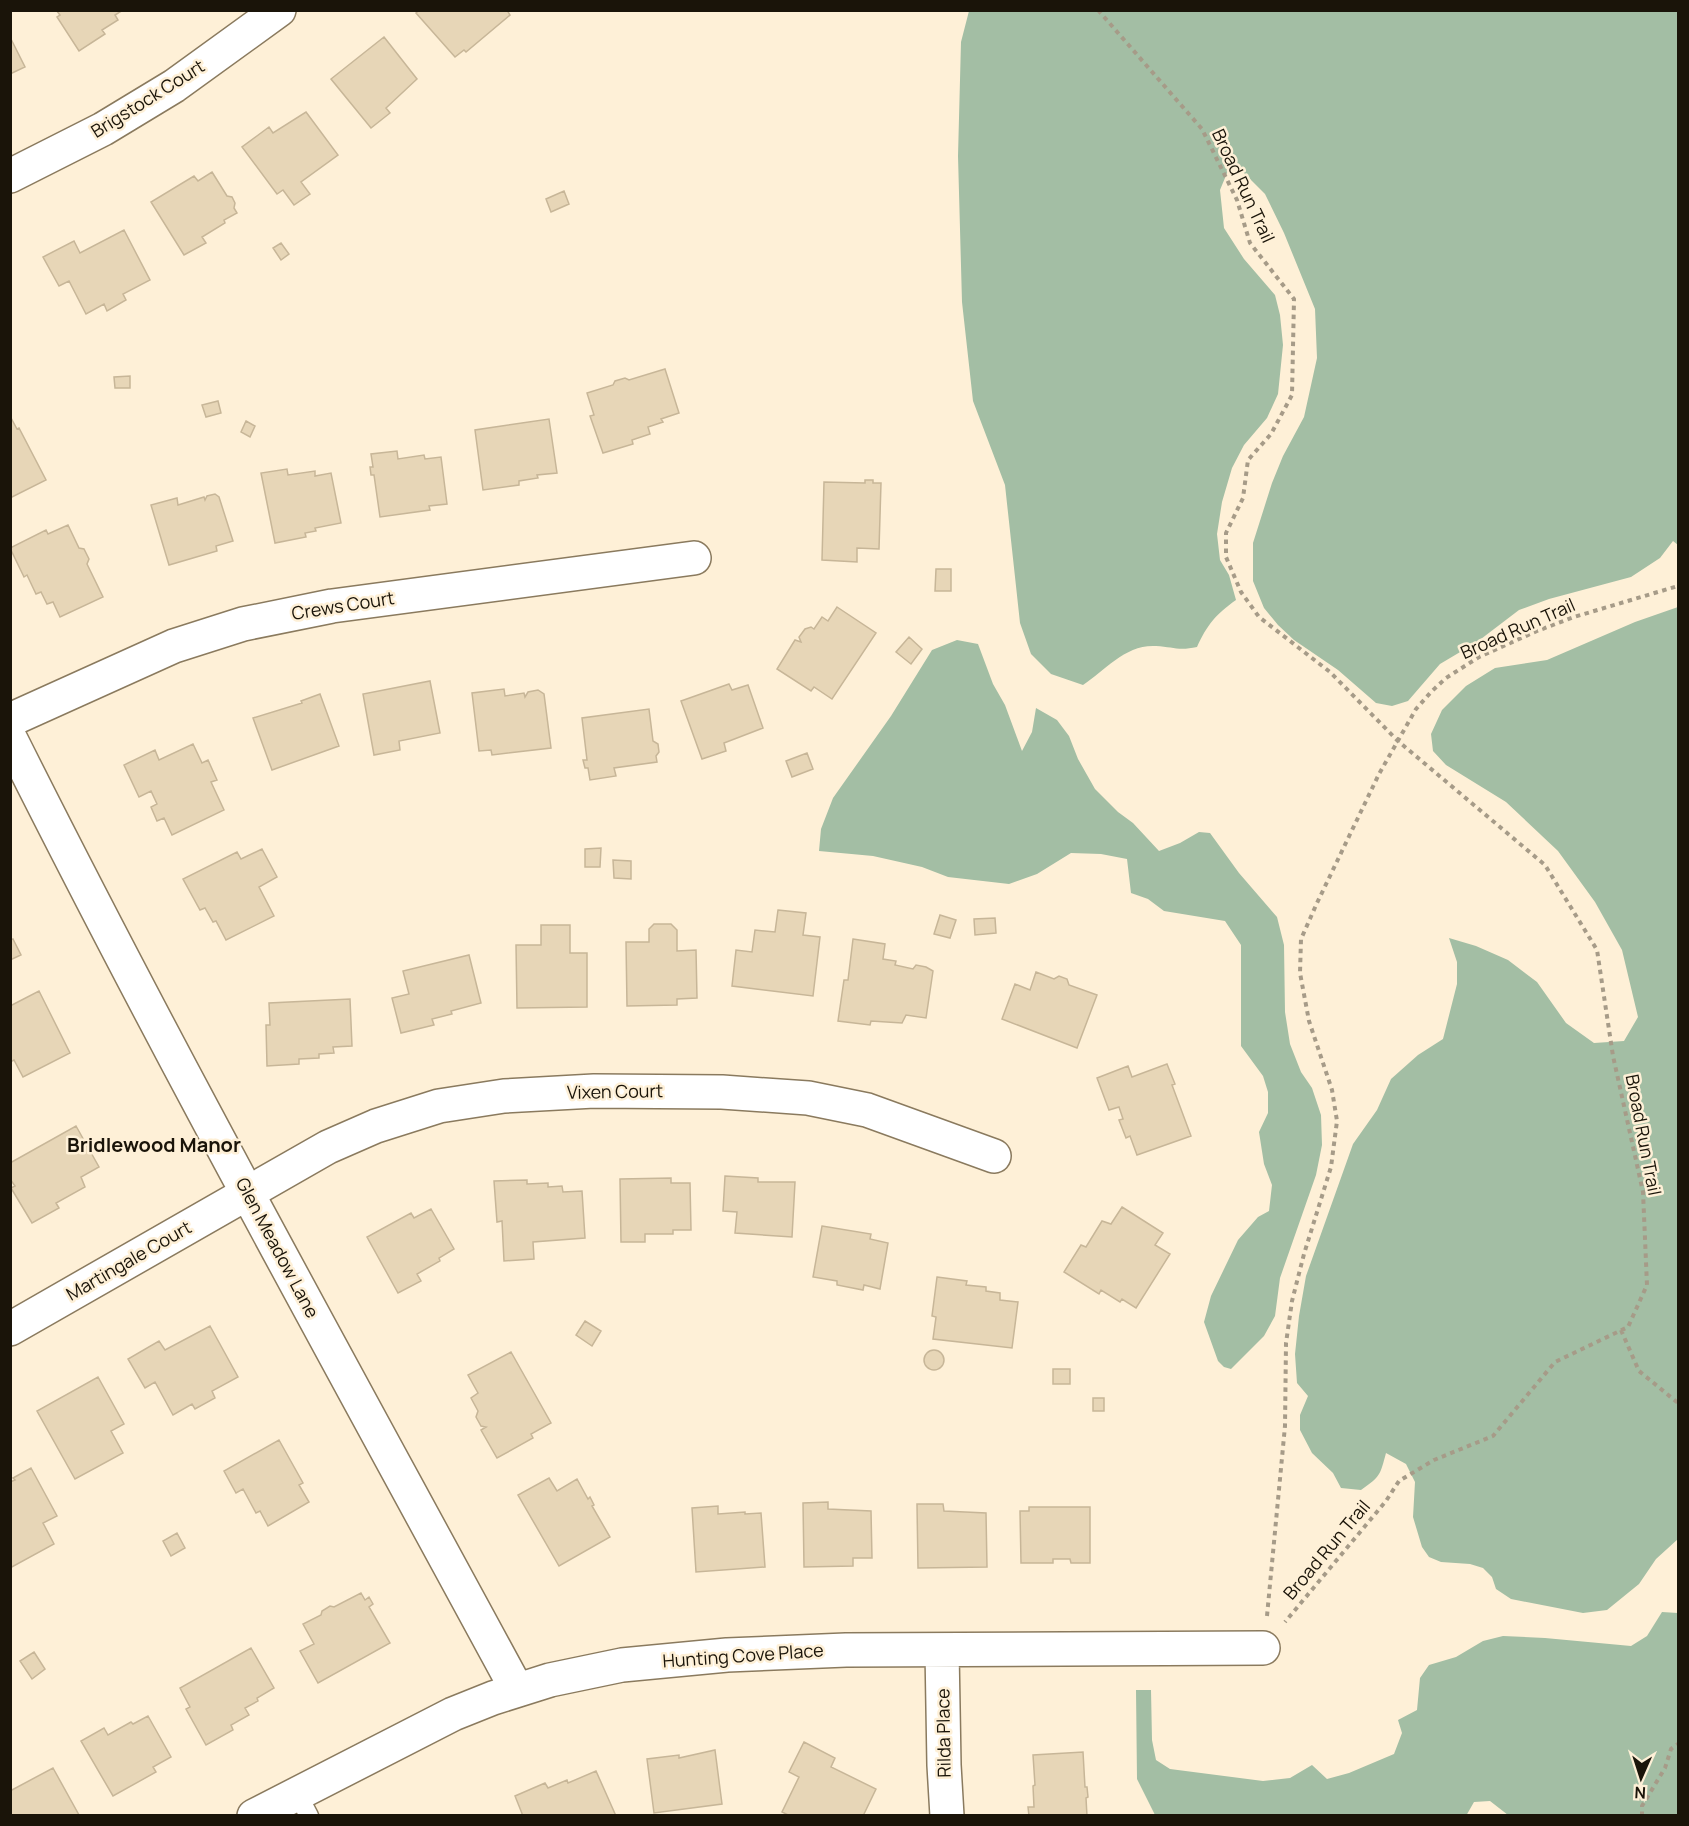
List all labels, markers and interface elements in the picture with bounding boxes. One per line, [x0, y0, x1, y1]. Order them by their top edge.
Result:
street label: Brigstock Court [86, 54, 209, 143]
street label: Broad Run Trail [1207, 125, 1281, 246]
street label: Crews Court [290, 585, 396, 625]
street label: Broad Run Trail [1457, 592, 1579, 664]
street label: Broad Run Trail [1620, 1072, 1667, 1197]
street label: Vixen Court [567, 1078, 663, 1104]
district label: Bridlewood Manor [67, 1131, 241, 1158]
street label: Glen Meadow Lane [231, 1173, 325, 1322]
street label: Martingale Court [62, 1215, 195, 1306]
street label: Broad Run Trail [1278, 1495, 1375, 1604]
street label: Hunting Cove Place [662, 1637, 824, 1673]
street label: Rilda Place [930, 1688, 956, 1778]
north arrow [1611, 1748, 1671, 1808]
text: N [1634, 1782, 1647, 1804]

